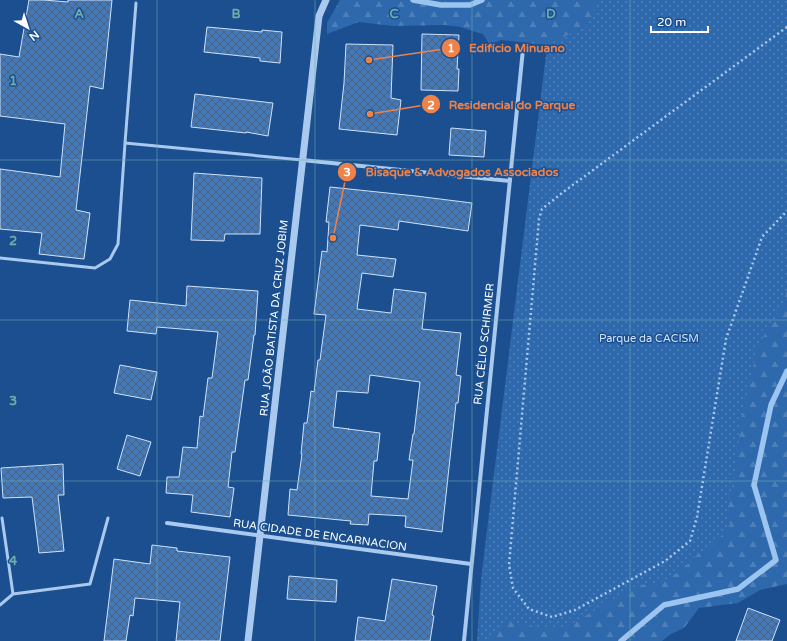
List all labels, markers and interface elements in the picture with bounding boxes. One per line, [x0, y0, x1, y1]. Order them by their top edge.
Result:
text: A [74, 6, 84, 22]
text: B [231, 6, 241, 22]
text: C [389, 6, 399, 22]
text: D [546, 6, 556, 22]
north arrow [8, 8, 48, 48]
scale bar [651, 8, 708, 34]
text: 20 m [657, 15, 686, 29]
text: N [26, 28, 42, 43]
callout: Edifício Minuano [441, 36, 573, 60]
text: 1 [447, 41, 455, 55]
text: Edifício Minuano [469, 41, 565, 55]
text: 1 [9, 73, 17, 89]
callout: Residencial do Parque [421, 92, 584, 116]
text: 2 [427, 98, 435, 112]
text: Residencial do Parque [449, 98, 575, 113]
callout: Bisaque & Advogados Associados [337, 160, 566, 184]
text: 3 [343, 165, 351, 179]
text: Bisaque & Advogados Associados [366, 165, 559, 180]
street label: RUA JOÃO BATISTA DA CRUZ JOBIM [257, 219, 291, 417]
text: 2 [9, 233, 17, 249]
street label: RUA CÉLIO SCHIRMER [470, 282, 497, 405]
park label: Parque da CACISM [599, 332, 699, 345]
text: 3 [9, 393, 17, 409]
street label: RUA CIDADE DE ENCARNACION [232, 516, 408, 554]
text: 4 [9, 553, 18, 569]

